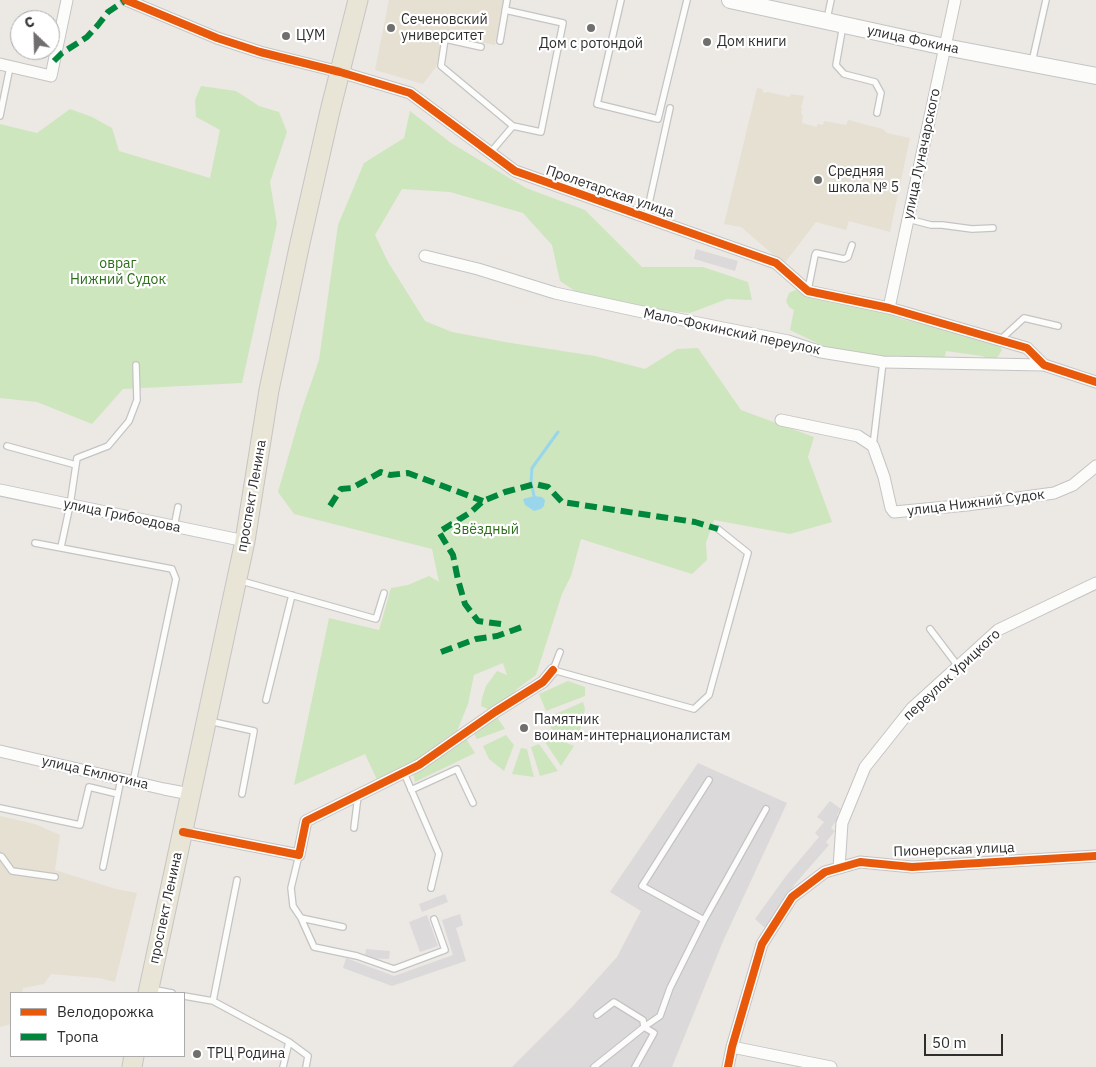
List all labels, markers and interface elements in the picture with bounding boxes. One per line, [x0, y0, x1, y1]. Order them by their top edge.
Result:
north arrow [10, 10, 60, 60]
text: С [21, 12, 37, 32]
place label: Сеченовский университет [401, 12, 488, 44]
marker: Сеченовский университет [385, 22, 397, 34]
marker: Дом с ротондой [585, 22, 597, 34]
street label: улица Фокина [866, 22, 960, 58]
place label: ЦУМ [296, 28, 325, 44]
marker: ЦУМ [280, 30, 292, 42]
place label: Дом книги [717, 34, 786, 50]
place label: Дом с ротондой [539, 36, 643, 52]
marker: Дом книги [701, 36, 713, 48]
street label: улица Луначарского [900, 87, 944, 221]
street label: Пролетарская улица [544, 162, 676, 222]
place label: Средняя школа № 5 [828, 164, 899, 196]
marker: Средняя школа № 5 [812, 174, 824, 186]
park label: овраг Нижний Судок [70, 256, 166, 288]
street label: Мало-Фокинский переулок [642, 305, 822, 359]
street label: проспект Ленина [234, 439, 270, 553]
street label: улица Нижний Судок [906, 486, 1046, 520]
street label: улица Грибоедова [62, 495, 182, 537]
park label: Звёздный [453, 522, 519, 538]
street label: переулок Урицкого [900, 626, 1004, 724]
place label: Памятник воинам-интернационалистам [534, 712, 731, 744]
marker: Памятник воинам-интернационалистам [518, 722, 530, 734]
street label: улица Емлютина [40, 753, 150, 793]
street label: Пионерская улица [893, 839, 1015, 861]
street label: проспект Ленина [146, 851, 186, 965]
legend [10, 992, 185, 1057]
text: Велодорожка [57, 1002, 154, 1021]
scale bar [926, 1024, 1005, 1056]
text: Тропа [57, 1027, 99, 1046]
text: 50 m [932, 1033, 967, 1052]
place label: ТРЦ Родина [207, 1046, 285, 1062]
marker: ТРЦ Родина [191, 1048, 203, 1060]

